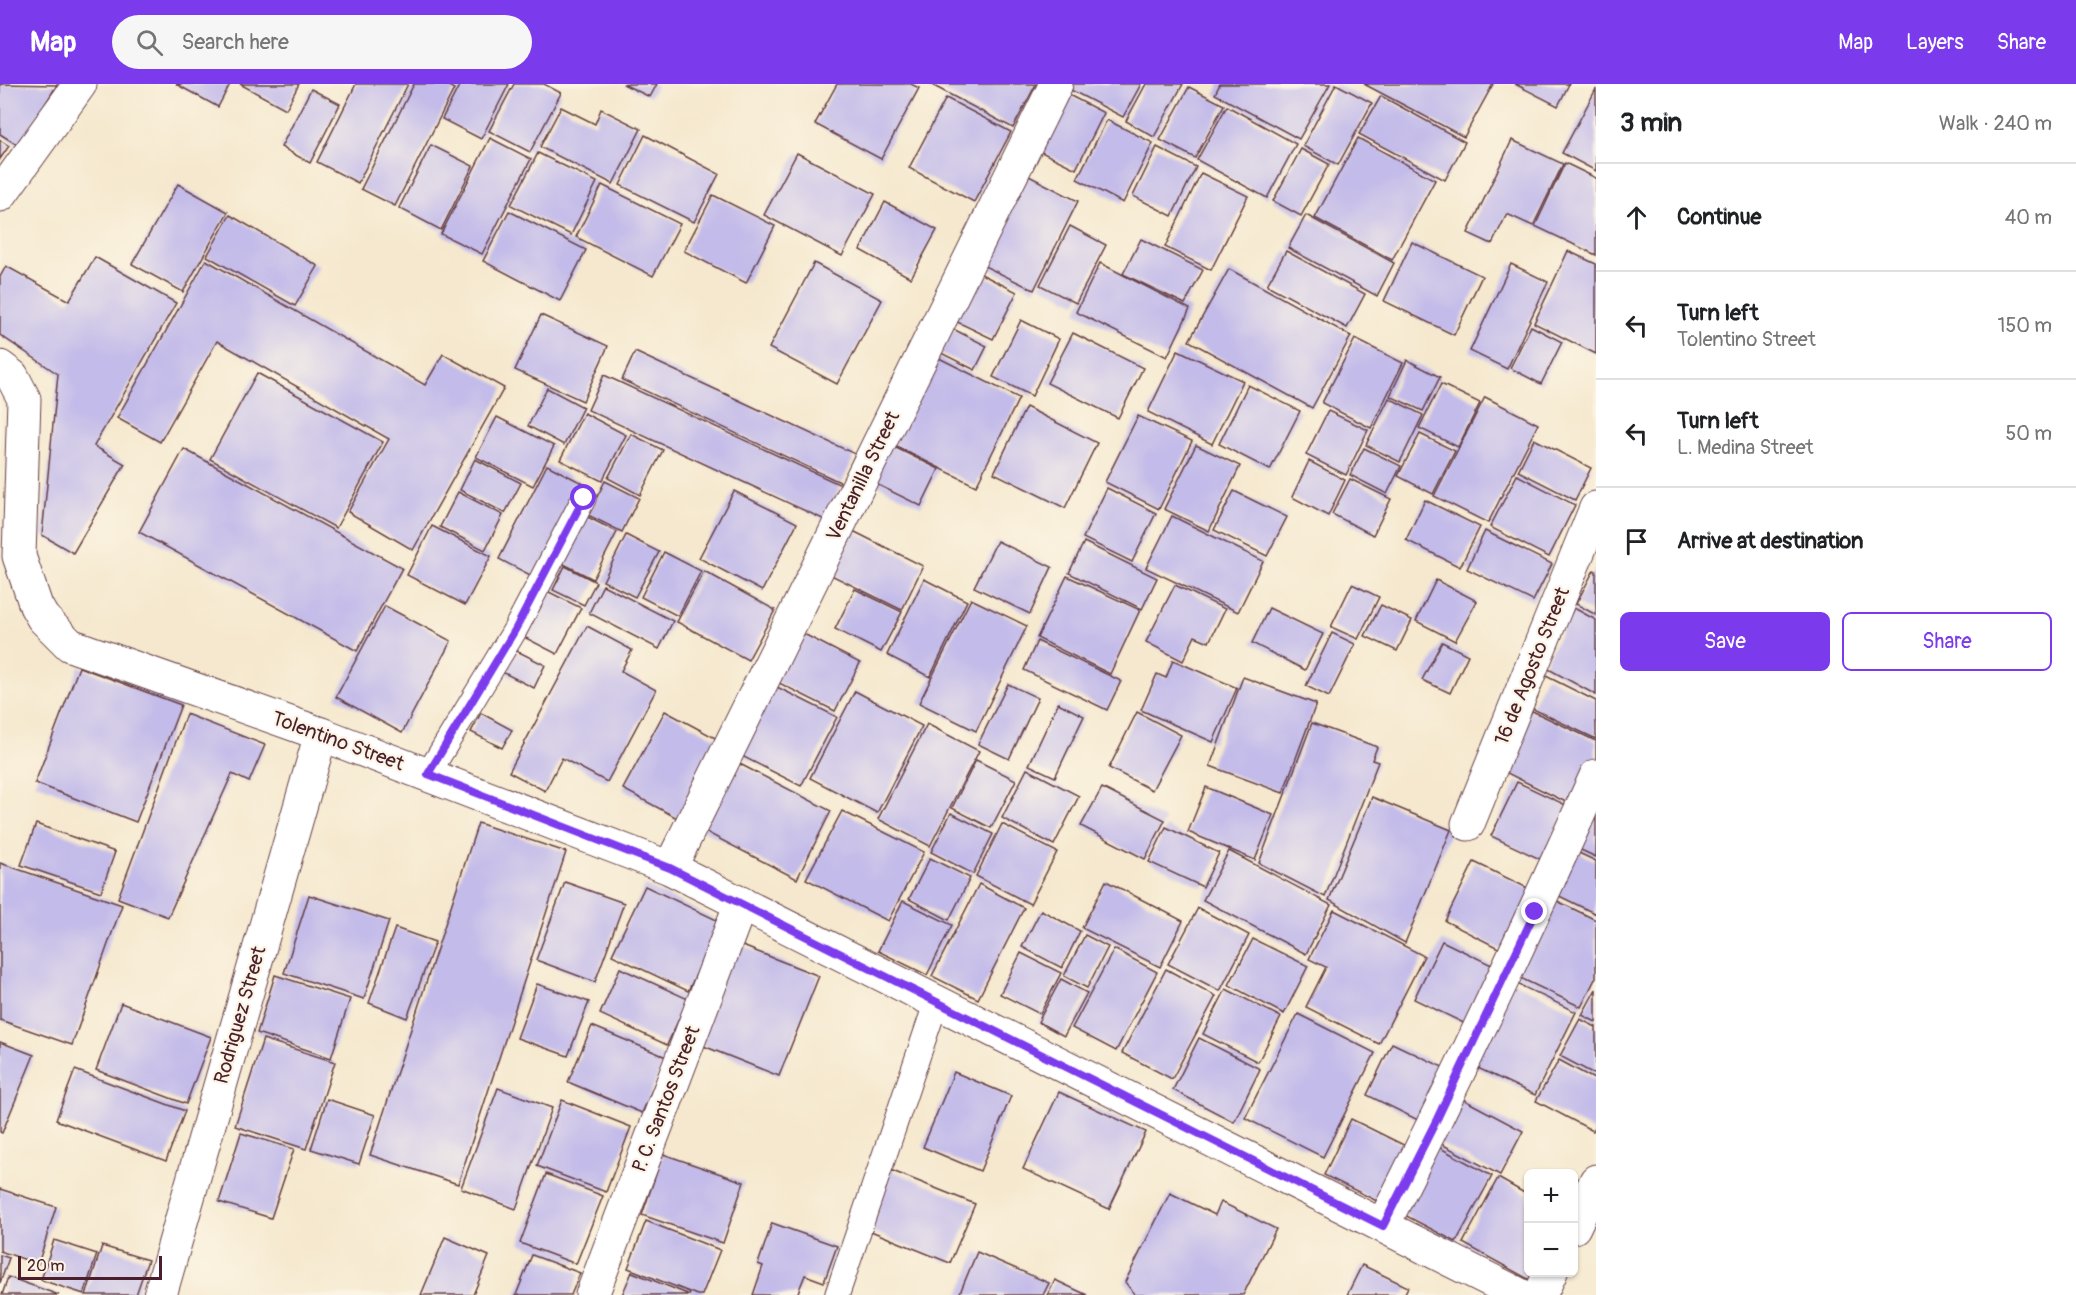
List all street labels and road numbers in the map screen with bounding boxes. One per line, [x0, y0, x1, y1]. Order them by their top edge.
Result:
street label: Ventanilla Street [821, 406, 906, 545]
street label: 16 de Agosto Street [1489, 583, 1575, 749]
street label: Tolentino Street [269, 706, 408, 777]
street label: Rodriguez Street [208, 942, 272, 1087]
street label: P. C. Santos Street [627, 1021, 706, 1176]

